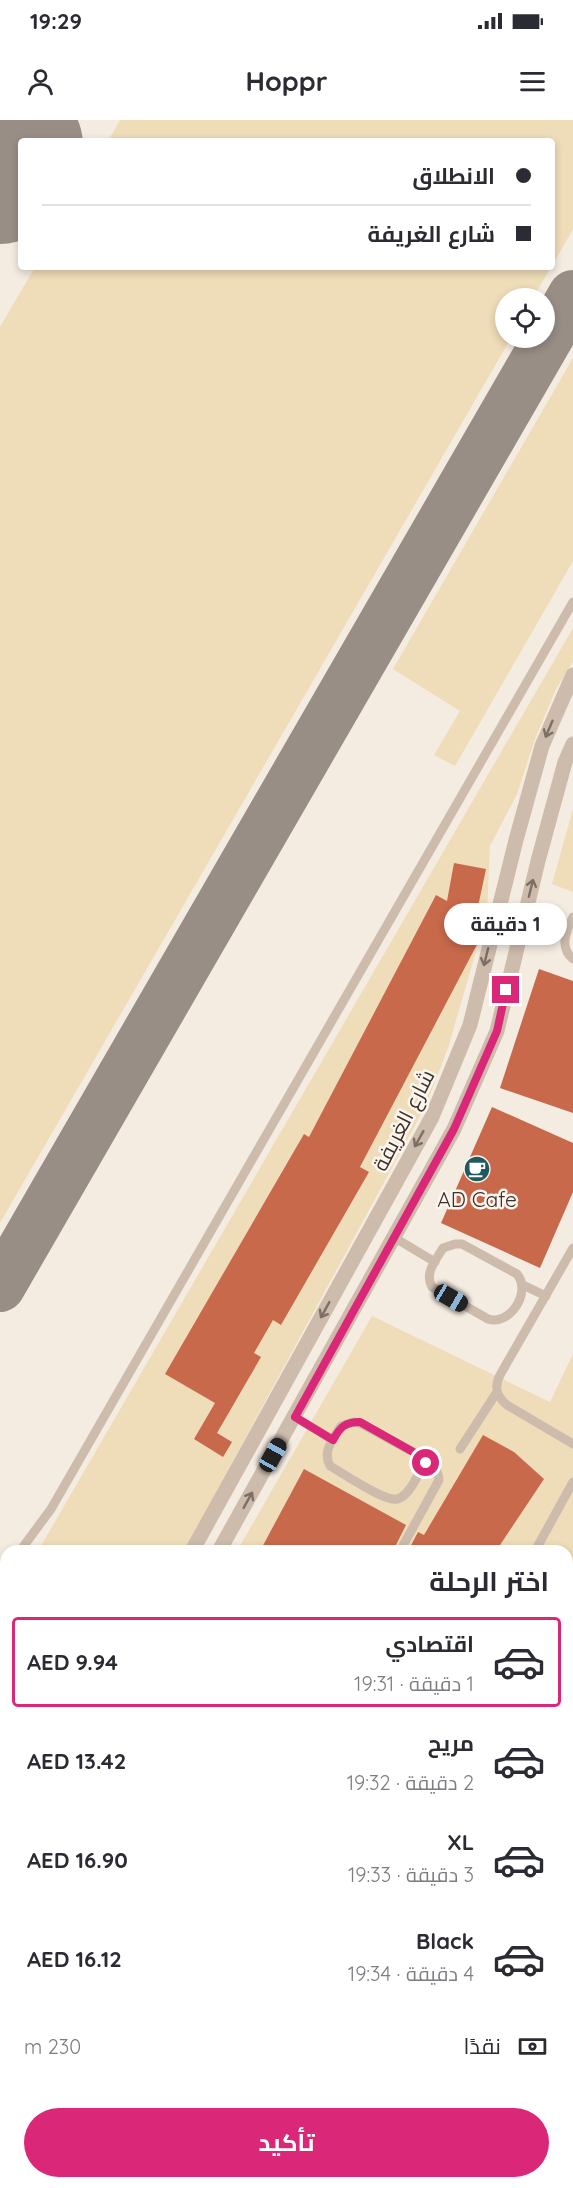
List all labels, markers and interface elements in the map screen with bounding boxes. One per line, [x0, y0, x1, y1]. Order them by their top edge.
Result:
text: 19:29 [30, 7, 82, 35]
text: Hoppr [246, 64, 327, 98]
icon: person [24, 65, 57, 98]
icon: menu [516, 65, 549, 98]
text: الانطلاق [412, 162, 495, 190]
text: شارع الغريفة [368, 220, 495, 248]
map controls [495, 288, 555, 348]
button: locate [495, 288, 555, 348]
one-way arrow [543, 719, 554, 737]
one-way arrow [526, 879, 538, 898]
callout: 1 دقيقة [444, 903, 568, 945]
text: 1 دقيقة [471, 911, 540, 936]
one-way arrow [479, 947, 491, 966]
route end [492, 976, 519, 1003]
street label: شارع الغريفة [366, 1065, 441, 1176]
one-way arrow [413, 1130, 425, 1147]
cafe icon: AD Cafe [462, 1154, 492, 1184]
place label: AD Cafe [437, 1186, 517, 1212]
car [431, 1281, 471, 1315]
one-way arrow [319, 1301, 331, 1318]
car [256, 1435, 290, 1475]
route start [412, 1449, 439, 1476]
one-way arrow [242, 1492, 254, 1509]
text: اختر الرحلة [429, 1564, 549, 1598]
text: اقتصادي [385, 1630, 474, 1658]
icon: car [492, 1635, 546, 1689]
text: AED 9.94 [27, 1648, 118, 1676]
text: 1 دقيقة · 19:31 [354, 1671, 474, 1696]
text: مريح [428, 1729, 474, 1757]
icon: car [492, 1734, 546, 1788]
text: AED 13.42 [27, 1747, 126, 1775]
text: 2 دقيقة · 19:32 [347, 1770, 474, 1795]
text: XL [447, 1828, 474, 1856]
icon: car [492, 1833, 546, 1887]
text: AED 16.90 [27, 1846, 128, 1874]
text: 3 دقيقة · 19:33 [348, 1862, 474, 1887]
text: Black [416, 1927, 474, 1955]
icon: car [492, 1932, 546, 1986]
text: AED 16.12 [27, 1945, 122, 1973]
text: 4 دقيقة · 19:34 [348, 1961, 474, 1986]
icon: cash [516, 2030, 549, 2063]
text: نقدًا [463, 2032, 501, 2060]
text: 230 m [24, 2034, 81, 2059]
button: تأكيد [24, 2108, 549, 2177]

